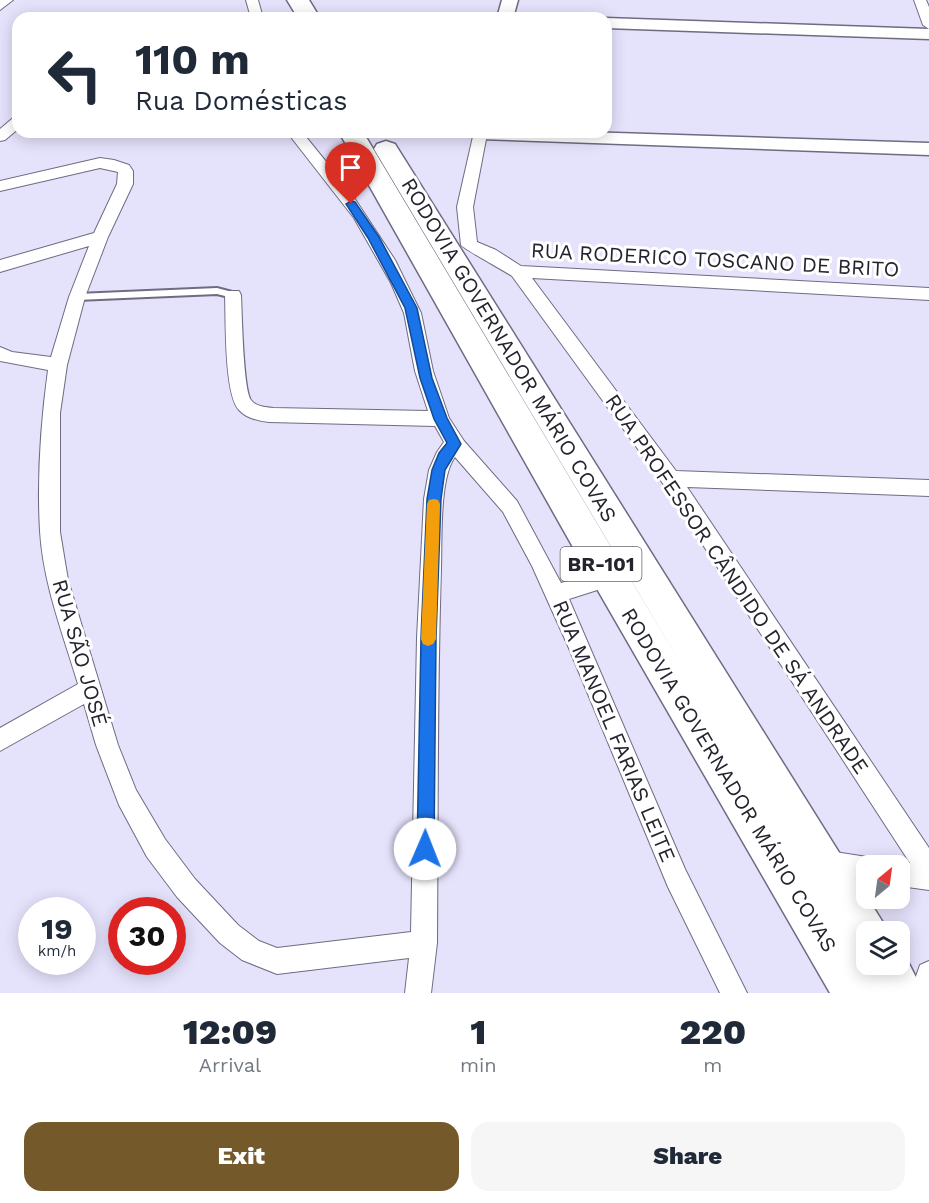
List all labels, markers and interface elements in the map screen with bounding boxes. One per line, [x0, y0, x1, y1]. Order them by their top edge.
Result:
text: 110 m [135, 35, 250, 84]
icon: left [36, 36, 114, 114]
text: Rua Domésticas [135, 85, 348, 117]
pin [325, 142, 376, 204]
icon: arrive [334, 151, 367, 184]
street label: RODOVIA GOVERNADOR MÁRIO COVAS [396, 173, 622, 526]
street label: RUA RODERICO TOSCANO DE BRITO [530, 237, 900, 282]
street label: RUA PROFESSOR CÂNDIDO DE SÁ ANDRADE [600, 389, 874, 778]
road number: BR-101 [560, 547, 642, 581]
street label: RUA SÃO JOSÉ [48, 576, 113, 729]
street label: RUA MANOEL FARIAS LEITE [548, 596, 681, 865]
street label: RODOVIA GOVERNADOR MÁRIO COVAS [616, 603, 842, 956]
position arrow [393, 817, 457, 881]
north arrow [856, 855, 910, 909]
map controls [856, 855, 910, 975]
speed limit sign: 30 [108, 897, 186, 975]
text: 19 [41, 911, 73, 946]
button: layers [856, 921, 910, 975]
text: km/h [38, 942, 76, 960]
text: 12:09 [183, 1011, 277, 1053]
text: 1 [470, 1011, 486, 1053]
text: 220 [679, 1011, 746, 1053]
text: Arrival [199, 1053, 261, 1077]
text: min [460, 1053, 497, 1077]
text: m [703, 1053, 722, 1077]
button: Exit [24, 1122, 459, 1191]
button: Share [471, 1122, 905, 1191]

